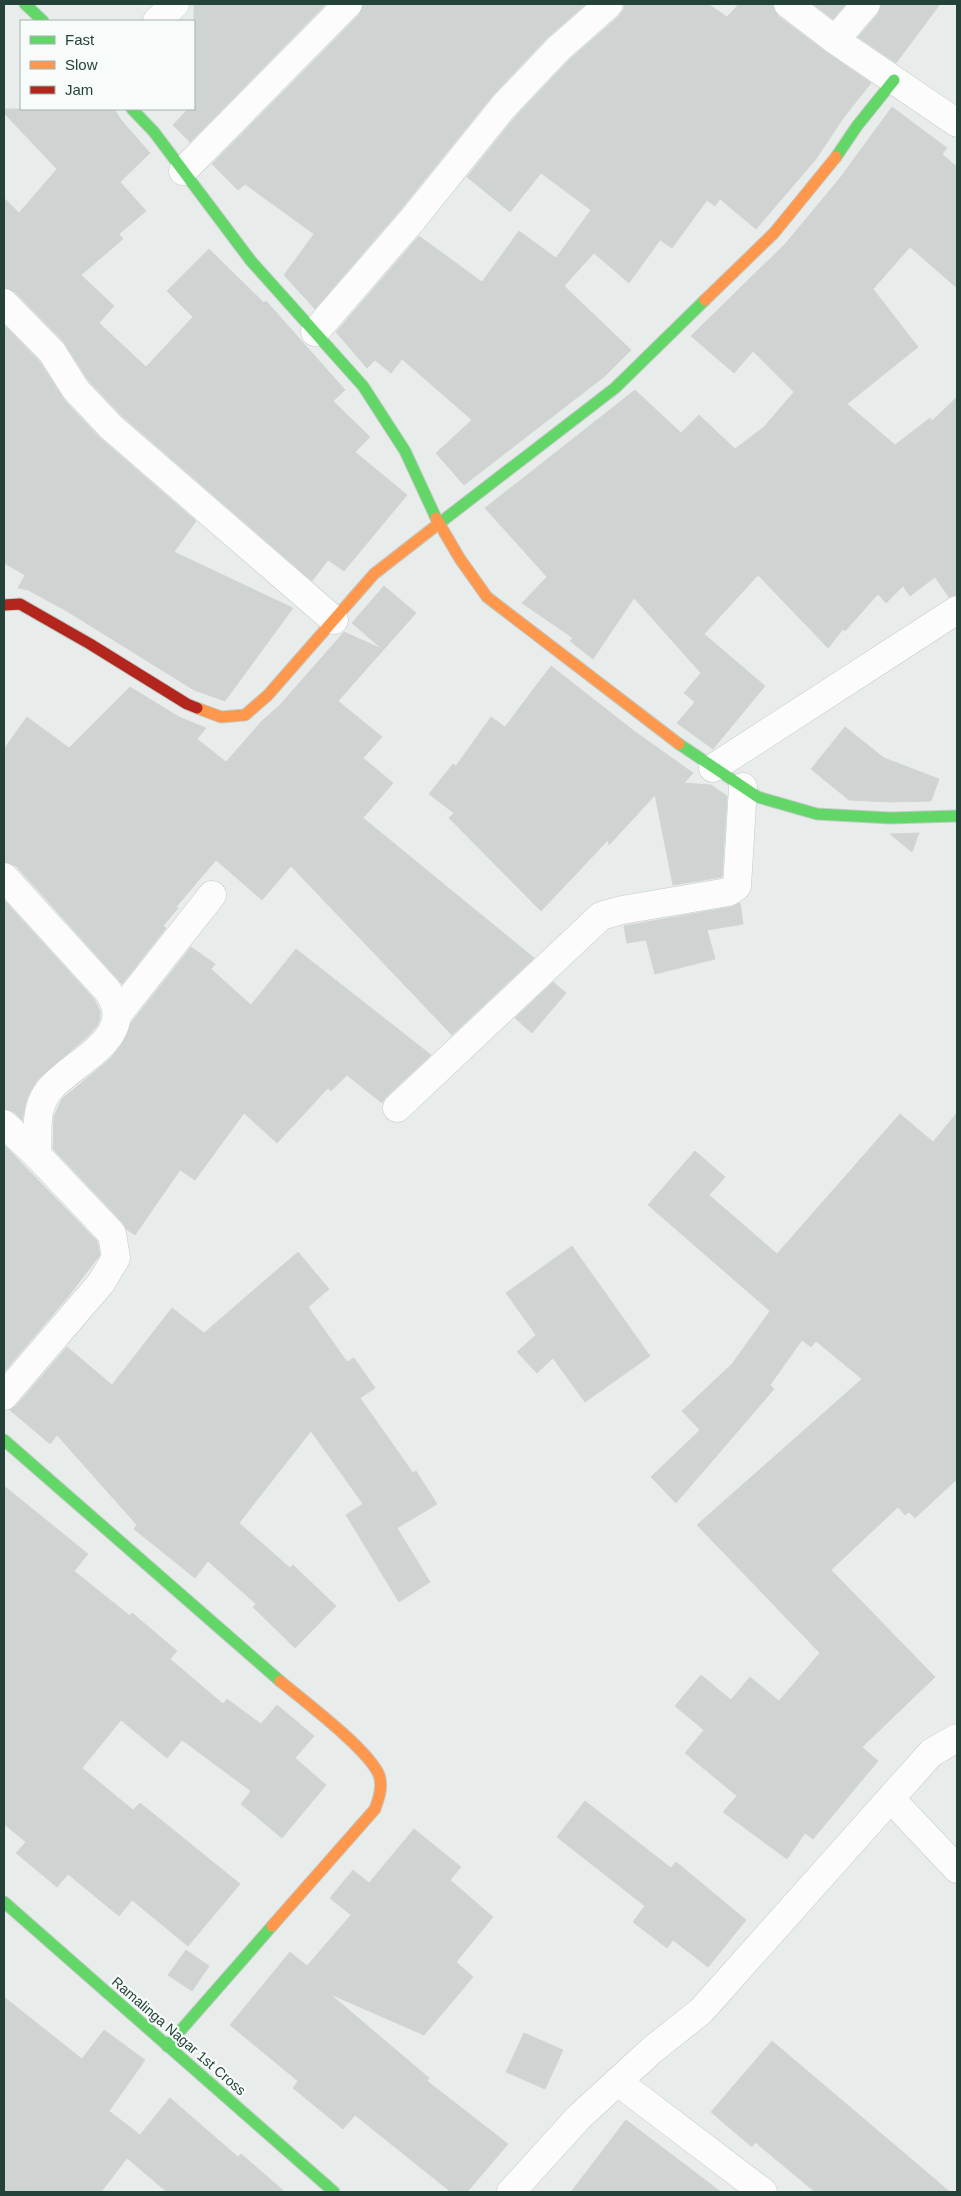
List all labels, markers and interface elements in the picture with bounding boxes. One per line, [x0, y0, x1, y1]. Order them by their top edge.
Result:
legend [20, 20, 195, 110]
text: Fast [65, 31, 95, 48]
text: Slow [65, 56, 98, 73]
text: Jam [65, 81, 93, 98]
street label: Ramalinga Nagar 1st Cross [109, 1974, 249, 2098]

